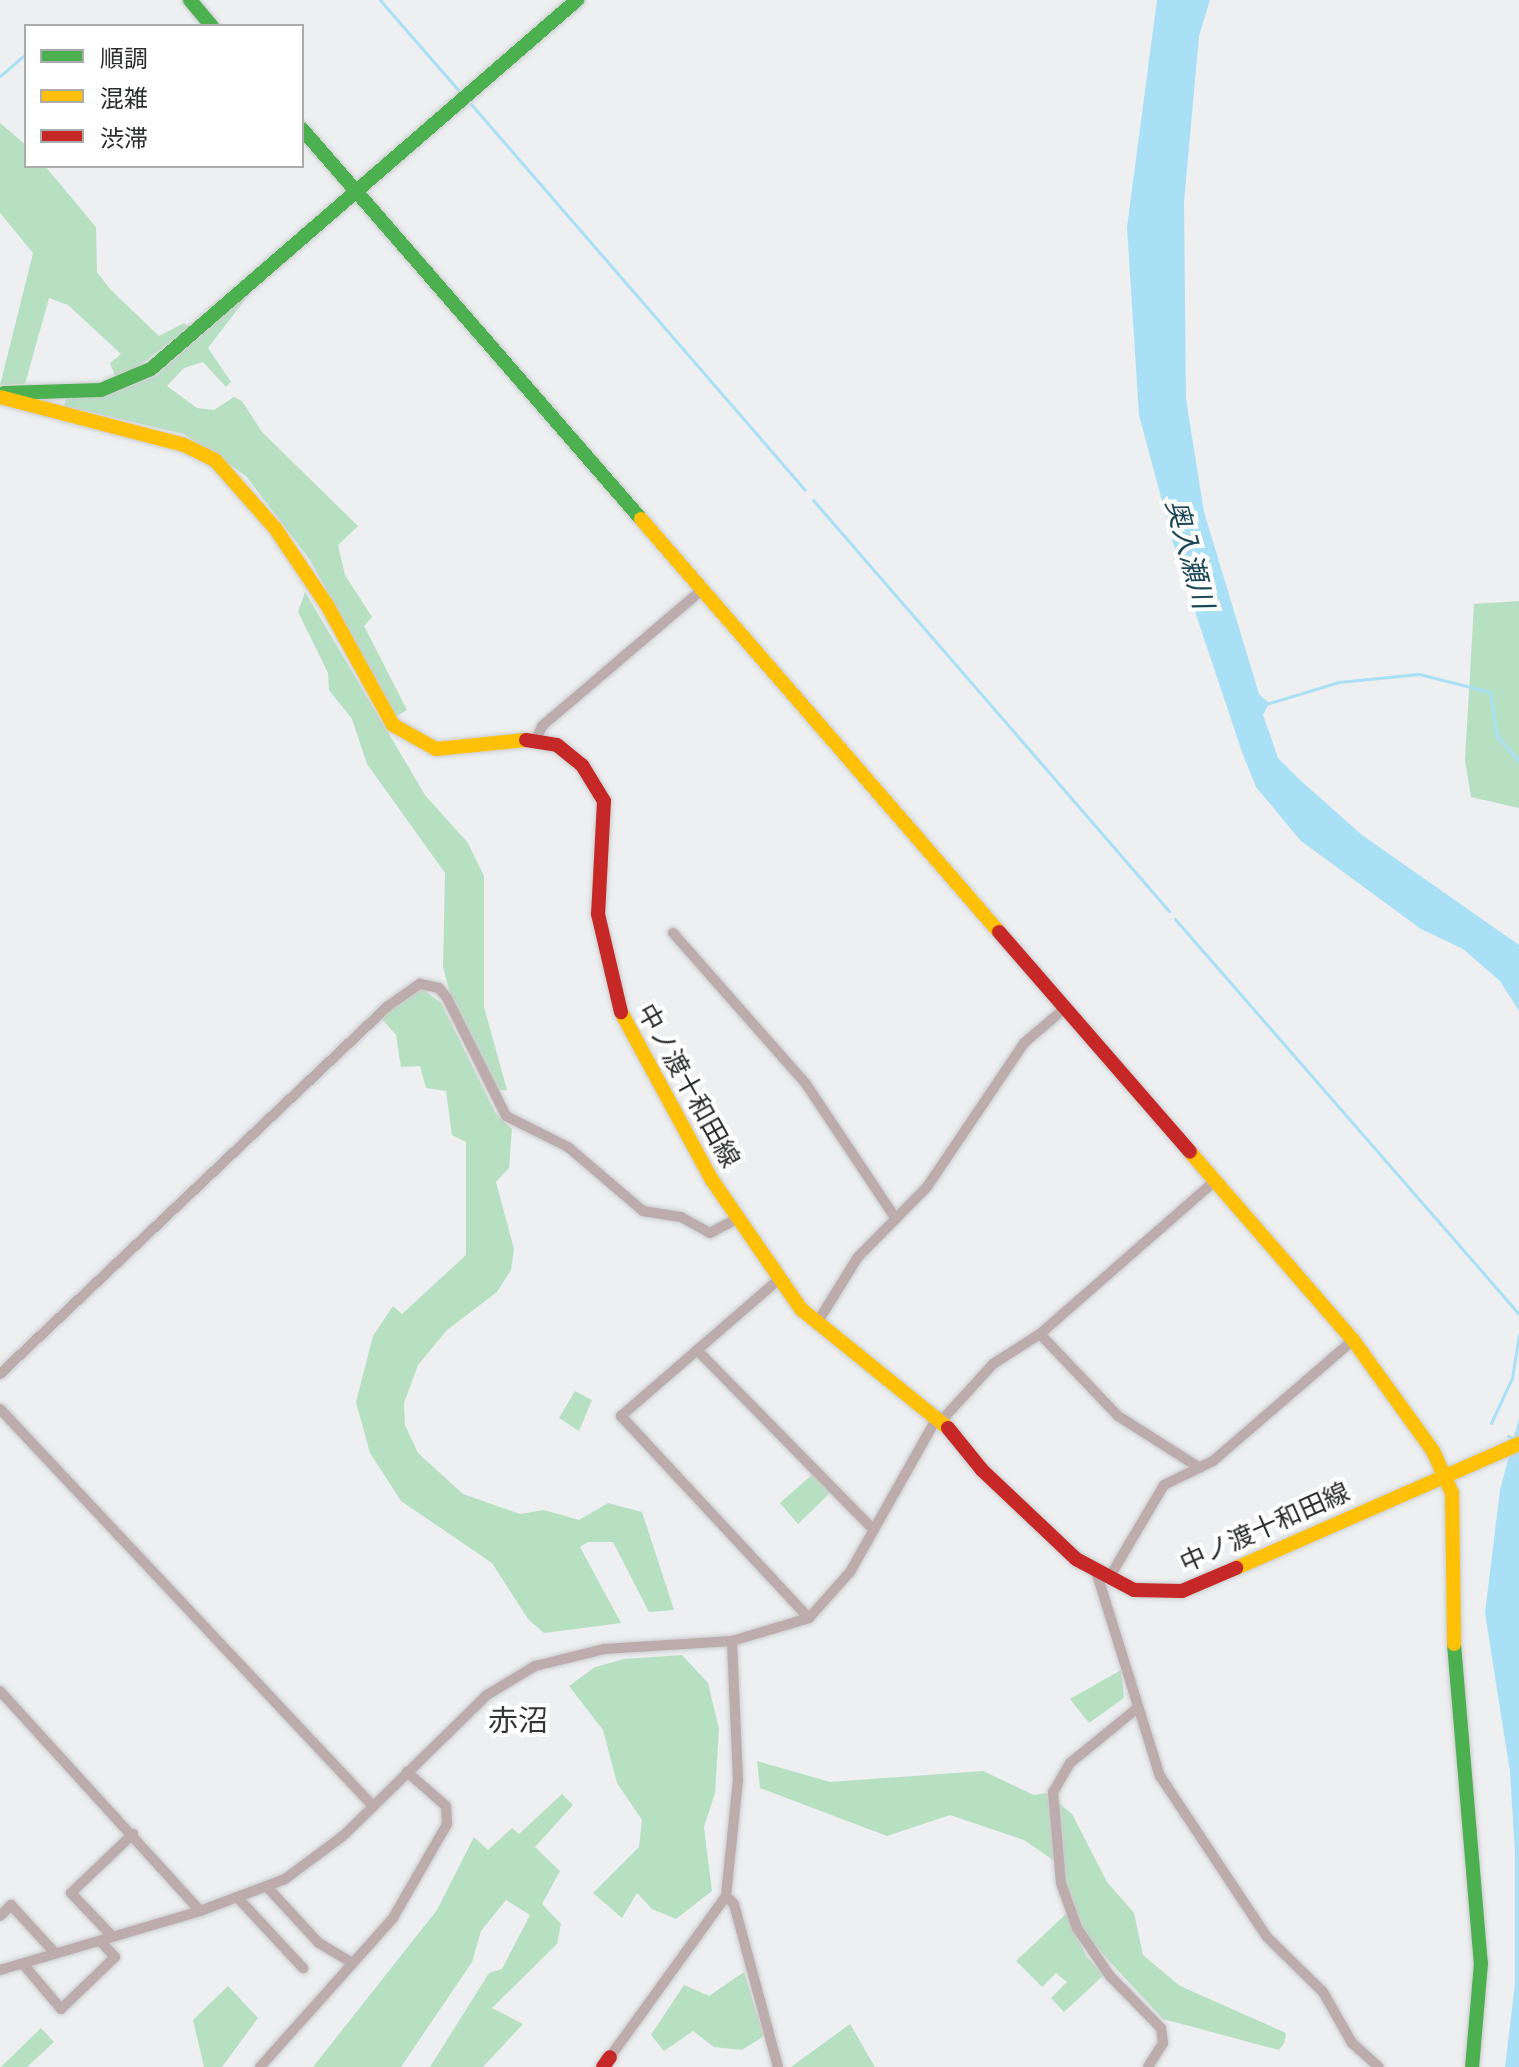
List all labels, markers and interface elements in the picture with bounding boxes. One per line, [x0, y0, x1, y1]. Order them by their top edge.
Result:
legend [24, 24, 304, 168]
text: 順調 [100, 45, 148, 73]
text: 混雑 [100, 85, 148, 113]
text: 渋滞 [100, 125, 148, 153]
water label: 奥入瀬川 [1158, 496, 1220, 612]
street label: 中ノ渡十和田線 [630, 999, 746, 1173]
street label: 中ノ渡十和田線 [1176, 1477, 1354, 1579]
district label: 赤沼 [488, 1703, 548, 1739]

